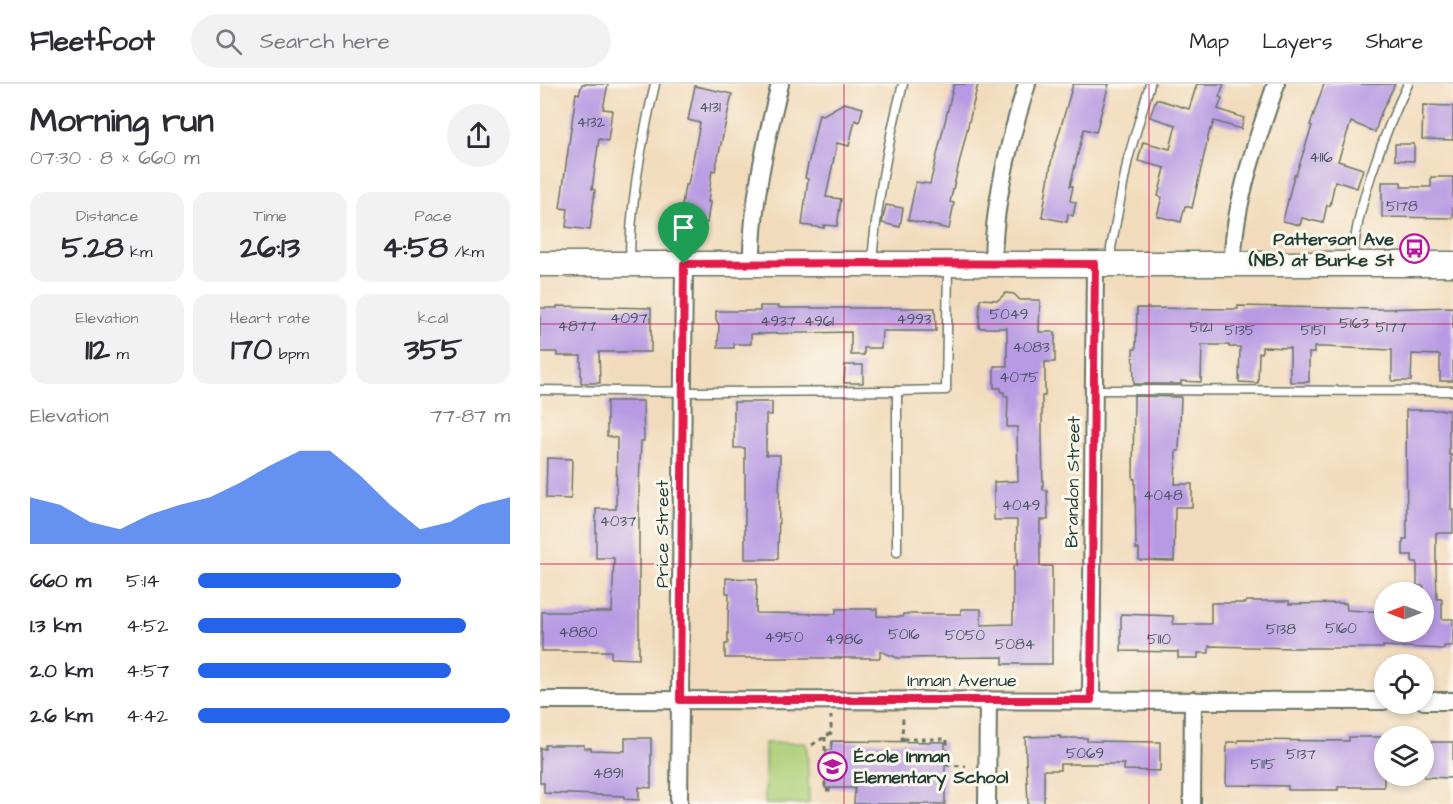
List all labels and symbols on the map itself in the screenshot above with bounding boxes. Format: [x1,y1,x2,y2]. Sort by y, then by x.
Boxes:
house number: 4131 [699,97,721,118]
house number: 4132 [577,112,606,133]
house number: 4116 [1309,147,1333,168]
house number: 5178 [1386,196,1418,217]
pin [658,202,709,264]
place label: Patterson Ave (NB) at Burke St [1248,227,1395,273]
bus stop icon: Patterson Ave (NB) at Burke St [1399,233,1431,265]
house number: 5049 [990,304,1028,325]
house number: 4097 [610,308,648,329]
house number: 4993 [897,309,932,330]
house number: 4937 [760,311,796,332]
house number: 4961 [804,311,834,332]
house number: 5163 [1339,313,1369,334]
house number: 4877 [558,316,596,337]
house number: 5121 [1189,317,1213,338]
house number: 5177 [1376,317,1407,338]
house number: 5135 [1225,320,1256,341]
house number: 5151 [1300,320,1326,341]
house number: 4083 [1012,337,1050,358]
house number: 4075 [999,367,1039,388]
street label: Brandon Street [1059,415,1087,548]
street label: Price Street [650,479,675,588]
house number: 4048 [1143,485,1183,506]
house number: 4049 [1002,495,1040,516]
house number: 4037 [600,511,636,532]
north arrow [1374,582,1434,642]
house number: 5160 [1325,618,1357,639]
house number: 5138 [1266,619,1296,640]
house number: 4880 [558,622,598,643]
house number: 5016 [888,624,920,645]
house number: 5050 [945,625,986,646]
house number: 4950 [765,627,804,648]
house number: 4986 [825,629,864,650]
house number: 5110 [1147,629,1171,650]
house number: 5084 [995,634,1035,655]
street label: Inman Avenue [907,668,1017,693]
house number: 5069 [1066,743,1104,764]
place label: École Inman Elementary School [854,744,1009,791]
house number: 5137 [1286,744,1316,765]
school or university icon: École Inman Elementary School [817,750,849,782]
house number: 5115 [1250,754,1276,775]
house number: 4891 [593,763,623,784]

